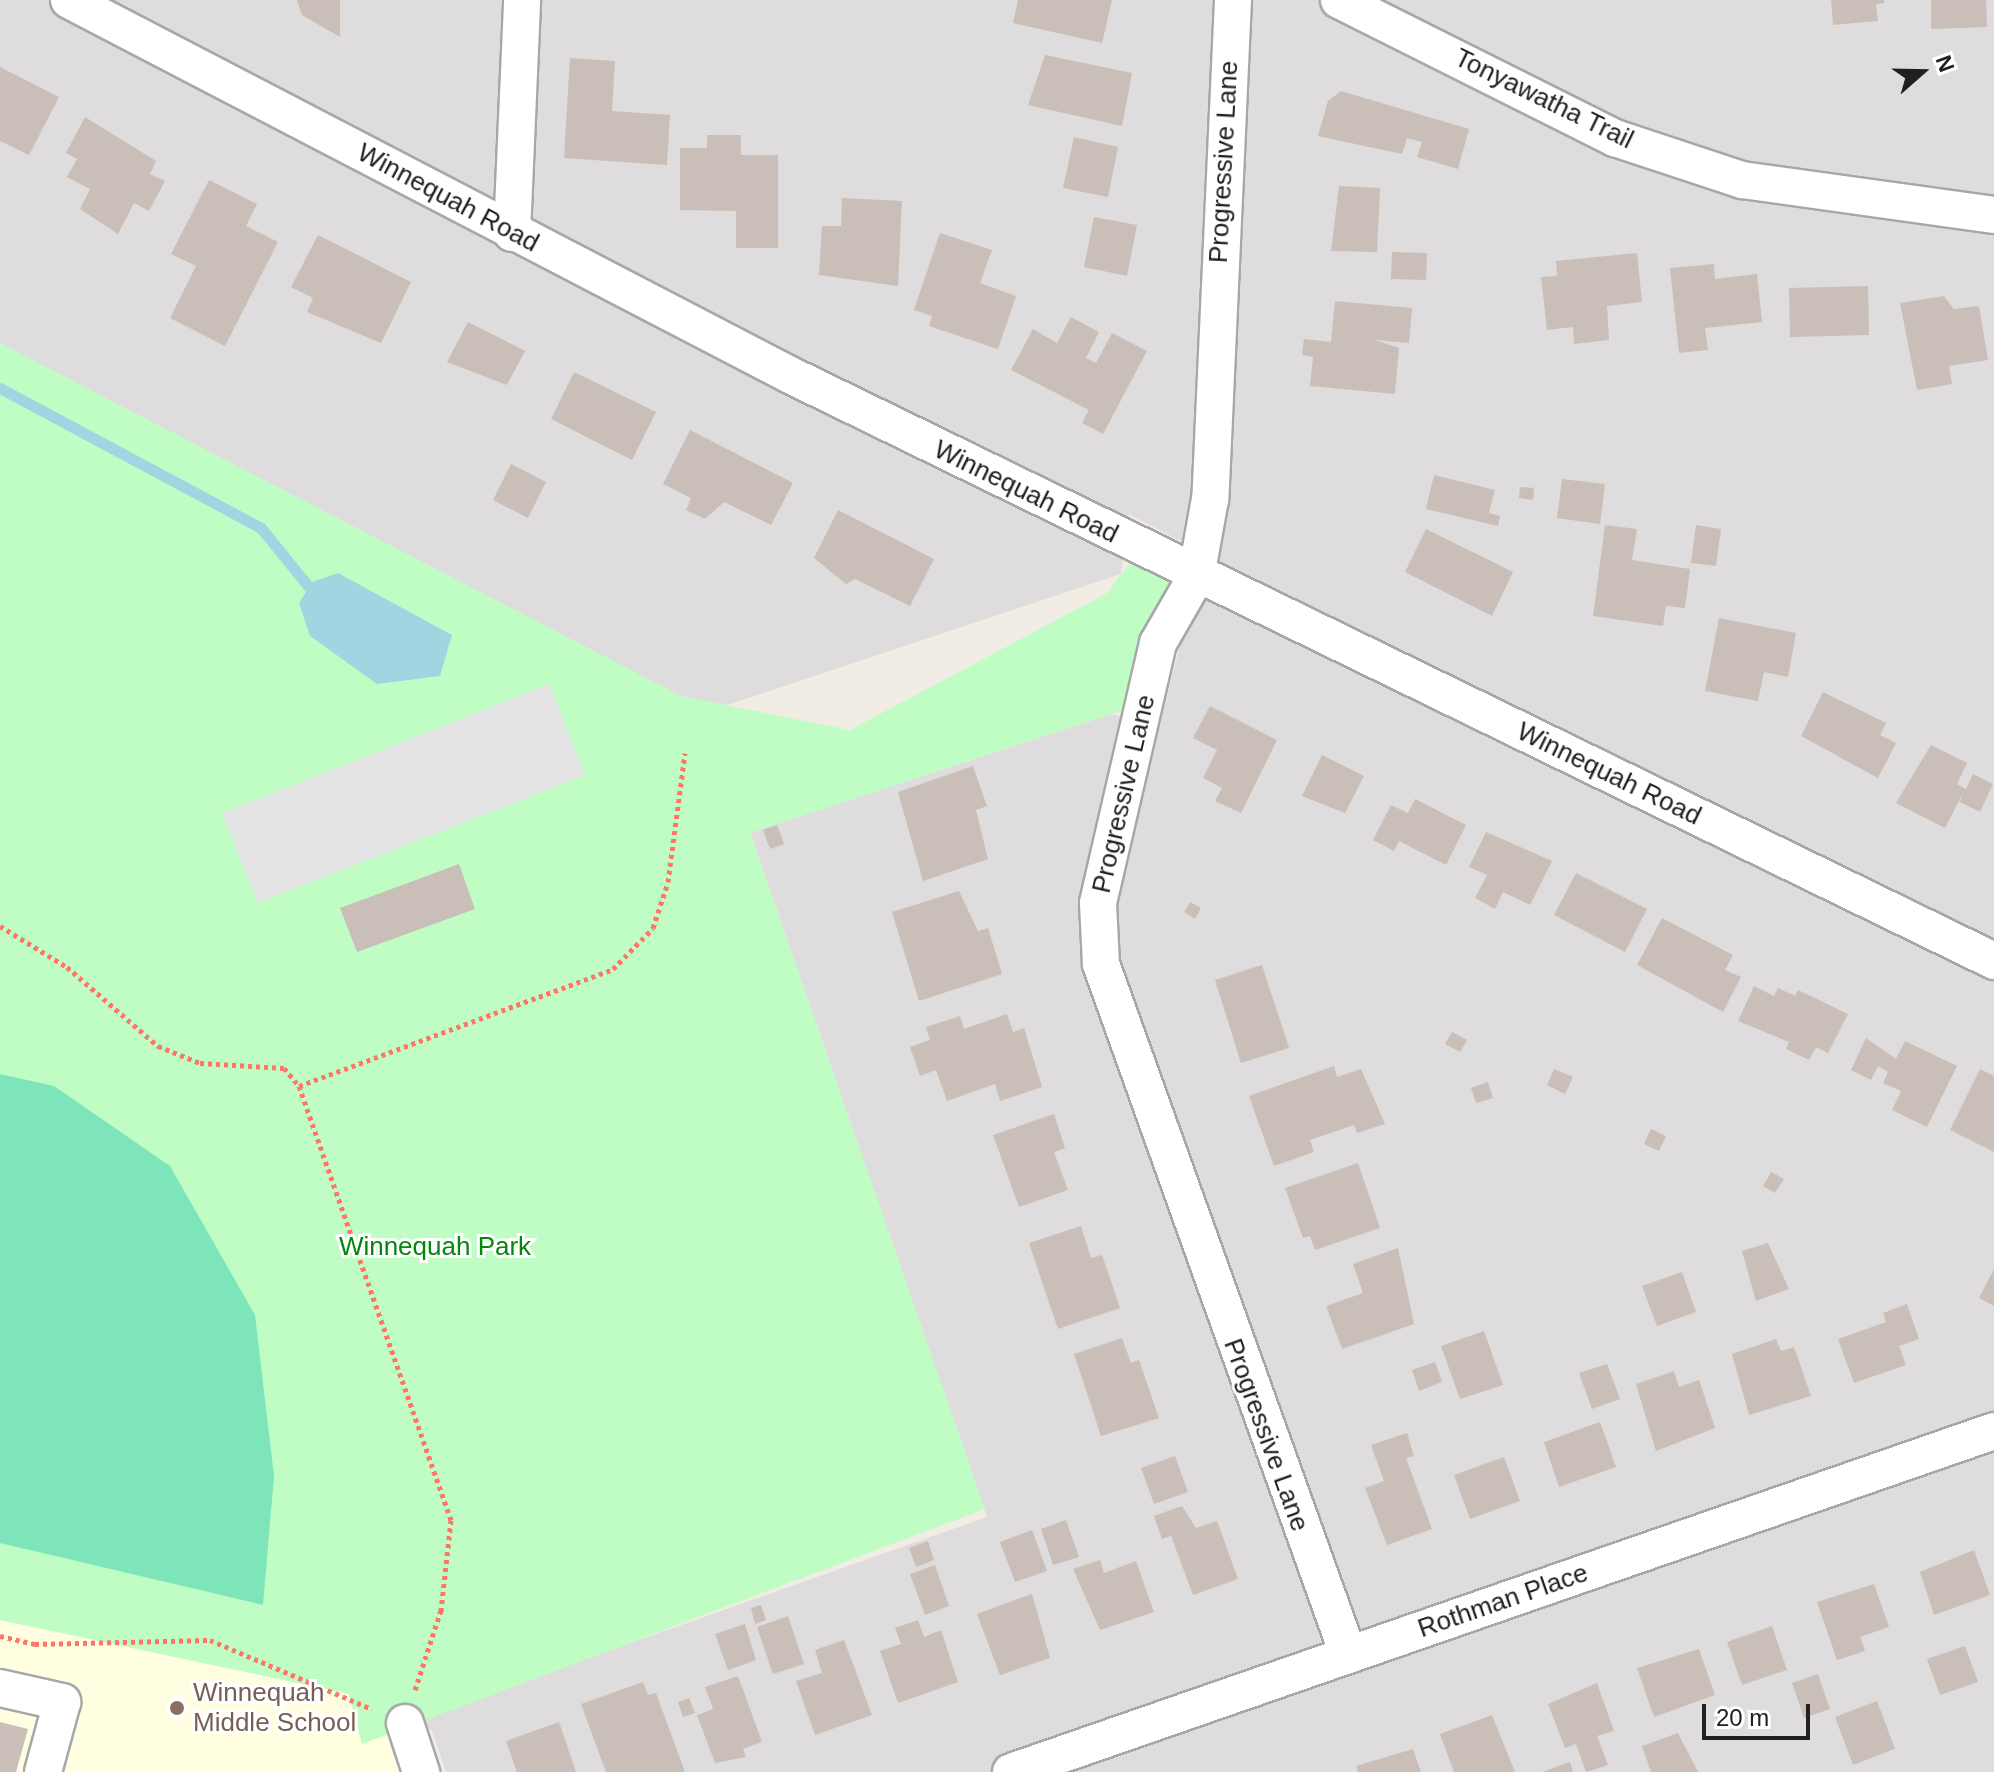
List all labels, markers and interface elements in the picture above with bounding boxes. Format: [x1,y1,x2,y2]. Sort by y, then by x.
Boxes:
north arrow [1882,32,1962,112]
street label: Tonyawatha Trail [1449,42,1639,156]
text: N [1931,52,1959,75]
street label: Progressive Lane [1203,60,1245,264]
street label: Winnequah Road [352,137,544,259]
street label: Winnequah Road [929,434,1123,550]
street label: Progressive Lane [1086,692,1162,896]
street label: Winnequah Road [1512,716,1706,832]
park label: Winnequah Park [339,1231,531,1263]
street label: Progressive Lane [1217,1335,1315,1535]
street label: Rothman Place [1414,1557,1592,1645]
place label: Winnequah Middle School [193,1677,356,1738]
scale bar [1706,1688,1814,1738]
marker: Winnequah Middle School [168,1699,186,1717]
text: 20 m [1716,1704,1769,1731]

